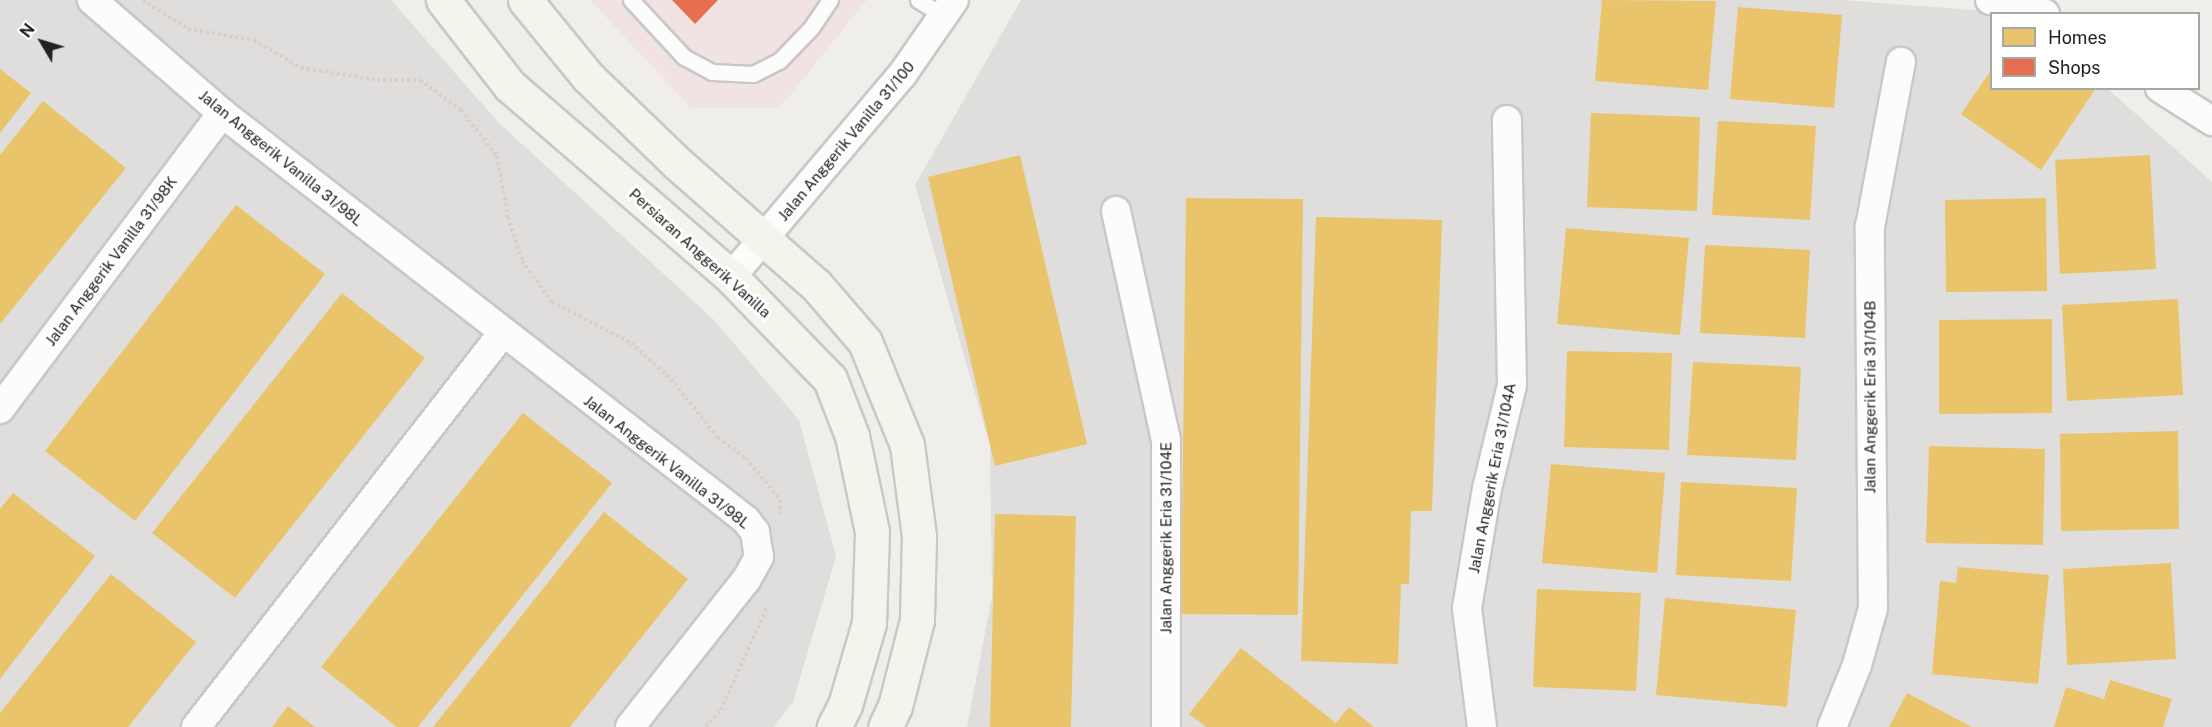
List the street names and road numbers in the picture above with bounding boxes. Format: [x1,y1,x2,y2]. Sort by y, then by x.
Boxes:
street label: Jalan Anggerik Vanilla 31/100 [774,57,918,225]
street label: Jalan Anggerik Vanilla 31/98L [195,86,367,230]
street label: Jalan Anggerik Vanilla 31/98K [41,173,181,349]
street label: Persiaran Anggerik Vanilla [625,185,775,321]
street label: Jalan Anggerik Eria 31/104B [1861,300,1879,494]
street label: Jalan Anggerik Eria 31/104A [1465,381,1519,575]
street label: Jalan Anggerik Vanilla 31/98L [580,391,754,533]
street label: Jalan Anggerik Eria 31/104E [1157,442,1175,634]

